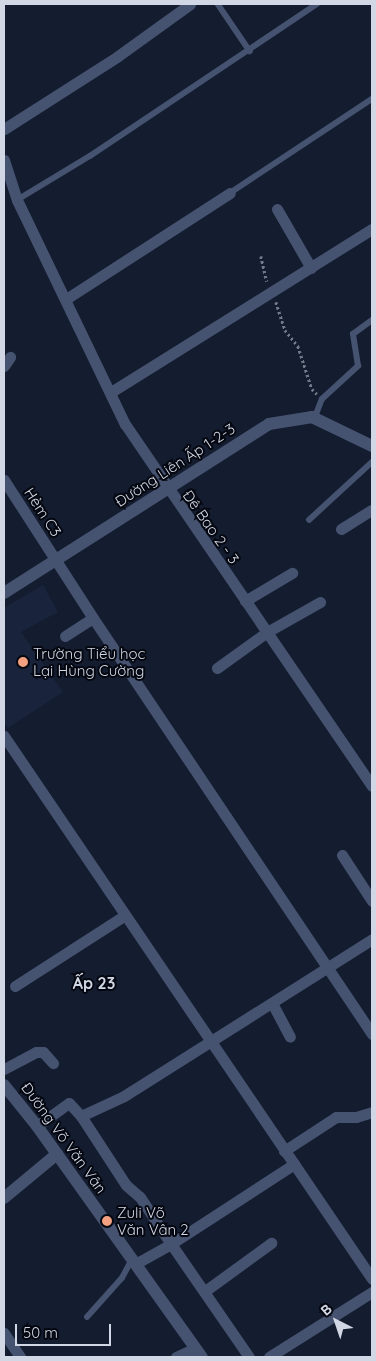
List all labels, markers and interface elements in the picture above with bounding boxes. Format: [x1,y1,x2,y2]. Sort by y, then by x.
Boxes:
street label: Đường Liên Ấp 1-2-3 [112,420,238,510]
street label: Hẻm C3 [21,484,65,540]
street label: Đê Bao 2 - 3 [179,487,243,567]
place label: Trường Tiểu học Lại Hùng Cường [33,644,145,679]
marker: Trường Tiểu học Lại Hùng Cường [17,656,29,668]
district label: Ấp 23 [73,973,115,993]
street label: Đường Võ Văn Vân [18,1079,110,1197]
place label: Zuli Võ Văn Vân 2 [117,1203,189,1238]
marker: Zuli Võ Văn Vân 2 [101,1215,113,1227]
north arrow [311,1296,361,1346]
text: B [317,1300,336,1319]
scale bar [18,1314,114,1346]
text: 50 m [23,1323,58,1342]

